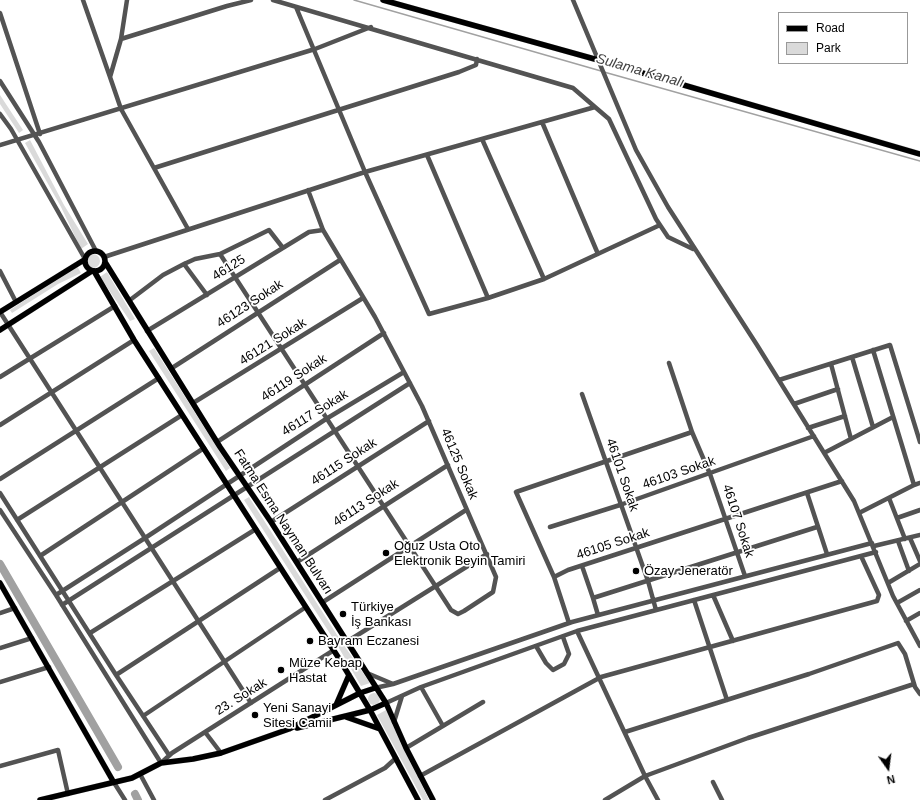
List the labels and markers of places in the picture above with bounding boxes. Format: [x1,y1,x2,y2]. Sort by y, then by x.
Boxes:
place label: Oğuz Usta Oto Elektronik Beyin Tamiri [394,538,525,569]
marker: Oğuz Usta Oto Elektronik Beyin Tamiri [381,548,391,558]
place label: Özay Jeneratör [644,563,733,579]
marker: Özay Jeneratör [631,566,641,576]
place label: Türkiye İş Bankası [351,599,412,630]
marker: Türkiye İş Bankası [338,609,348,619]
place label: Bayram Eczanesi [318,633,419,649]
marker: Bayram Eczanesi [305,636,315,646]
place label: Müze Kebap Hastat [289,655,362,686]
marker: Müze Kebap Hastat [276,665,286,675]
place label: Yeni Sanayi Sitesi Camii [263,700,332,731]
marker: Yeni Sanayi Sitesi Camii [250,710,260,720]

